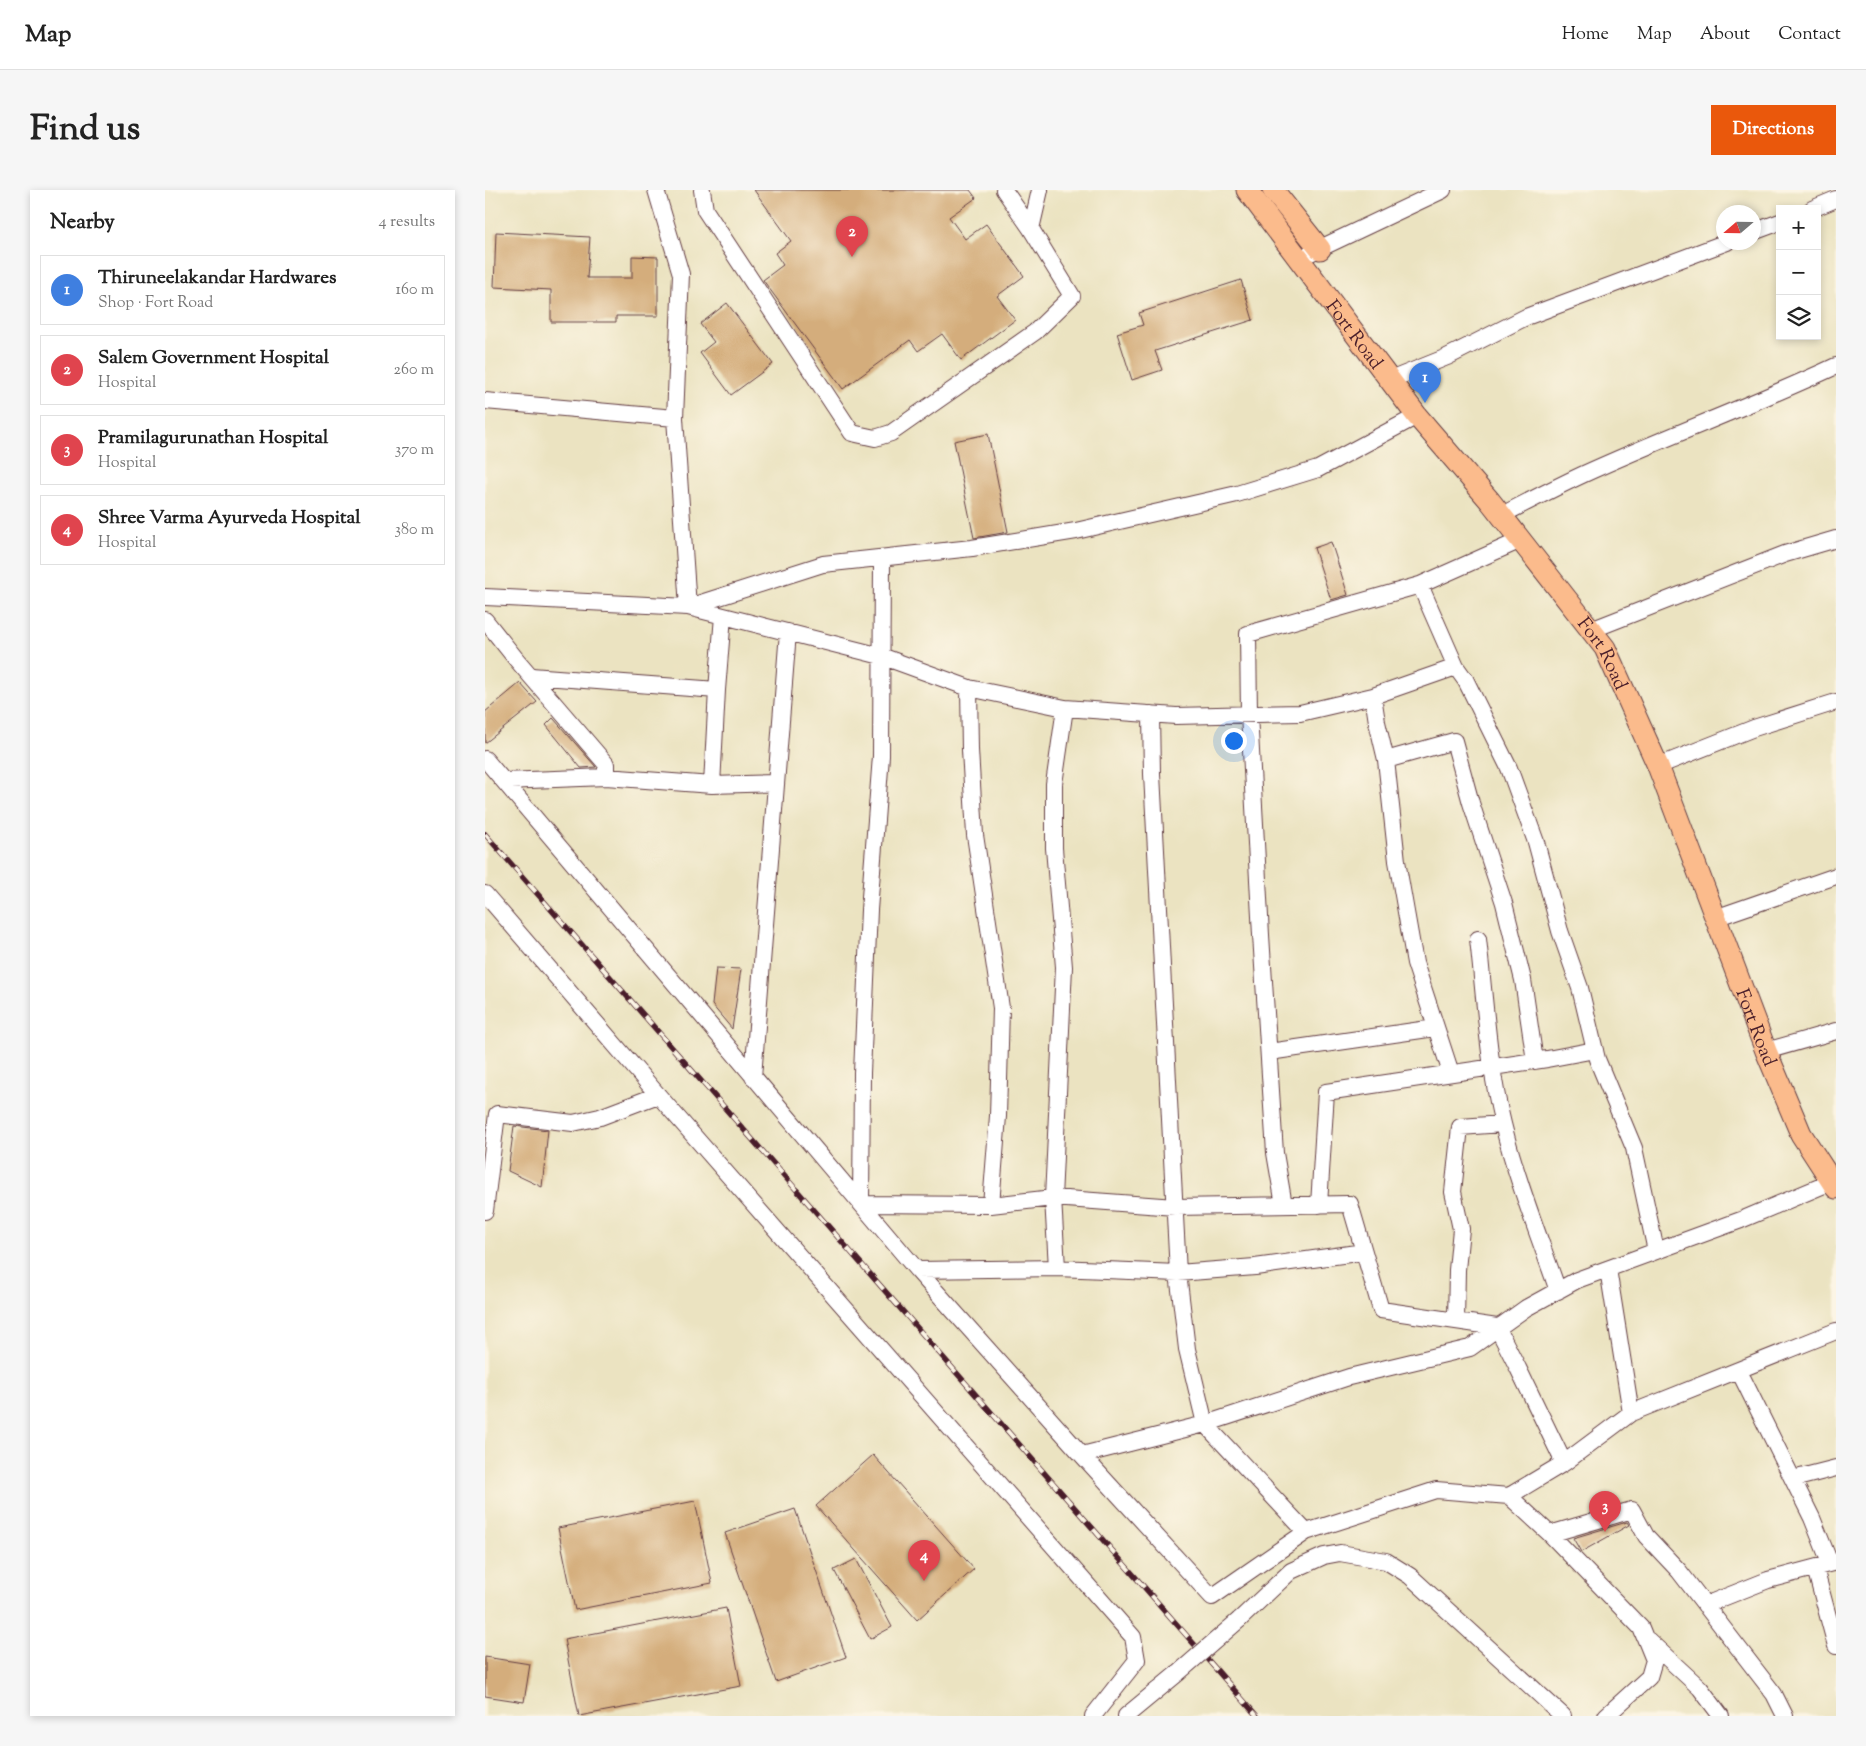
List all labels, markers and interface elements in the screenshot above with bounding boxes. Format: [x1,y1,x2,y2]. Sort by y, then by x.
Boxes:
text: Map [25,18,71,52]
text: Home [1562,22,1609,48]
text: Map [1637,22,1672,48]
text: About [1700,22,1750,48]
text: Contact [1778,22,1841,48]
text: Find us [30,105,140,156]
button: Directions [1711,105,1836,155]
north arrow [1716,205,1761,250]
map controls [1776,205,1821,340]
button: + [1776,205,1821,250]
text: Nearby [50,208,115,238]
text: 4 results [379,211,435,234]
pin: 2 [836,216,868,257]
button: − [1776,250,1821,295]
text: Thiruneelakandar Hardwares [98,265,337,292]
text: 1 [64,279,70,302]
text: 160 m [396,279,434,302]
text: Shop · Fort Road [98,292,213,315]
street label: Fort Road [1318,295,1389,376]
button: layers [1776,295,1821,340]
text: Salem Government Hospital [98,345,329,372]
text: 2 [63,359,71,382]
text: 260 m [393,359,434,382]
pin: 1 [1409,362,1441,403]
text: Hospital [98,372,156,395]
text: Pramilagurunathan Hospital [98,425,328,452]
text: 3 [64,439,70,462]
text: 370 m [395,439,434,462]
text: Hospital [98,452,156,475]
text: Shree Varma Ayurveda Hospital [98,505,361,532]
text: 4 [63,519,71,542]
text: 380 m [394,519,434,542]
text: Hospital [98,532,156,555]
street label: Fort Road [1570,612,1633,695]
your location [1221,728,1247,754]
street label: Fort Road [1728,985,1782,1071]
pin: 3 [1589,1491,1621,1532]
pin: 4 [908,1540,940,1581]

